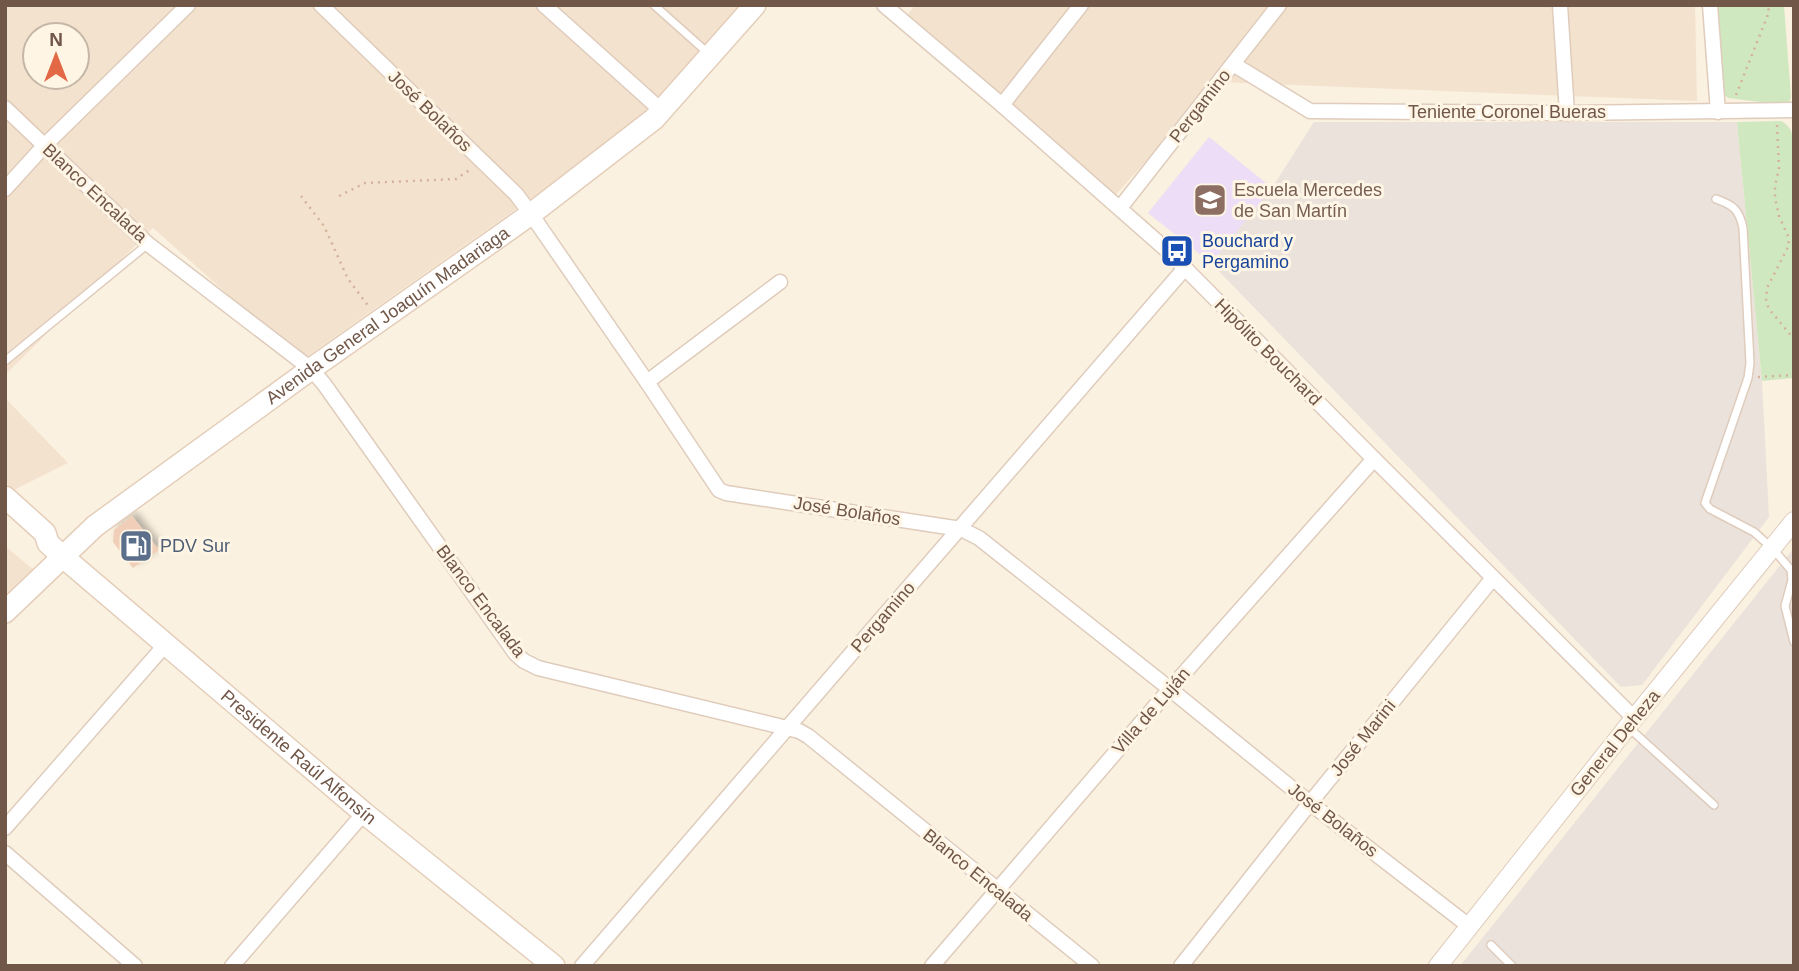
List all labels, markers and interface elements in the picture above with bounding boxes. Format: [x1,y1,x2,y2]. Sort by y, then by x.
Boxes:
north arrow [21,21,91,91]
text: N [49,29,63,50]
street label: José Bolaños [384,66,476,156]
street label: Pergamino [1165,66,1235,146]
street label: Teniente Coronel Bueras [1408,102,1606,122]
street label: Blanco Encalada [39,140,152,247]
place label: Escuela Mercedes de San Martín [1234,180,1382,221]
school or university icon: Escuela Mercedes de San Martín [1191,181,1229,219]
street label: Avenida General Joaquín Madariaga [262,222,514,408]
place label: Bouchard y Pergamino [1202,231,1293,272]
bus stop icon: Bouchard y Pergamino [1158,232,1196,270]
street label: Hipólito Bouchard [1211,295,1325,409]
street label: José Bolaños [792,493,902,529]
fuel station icon: PDV Sur [117,527,155,565]
place label: PDV Sur [160,536,230,556]
street label: Blanco Encalada [432,541,530,662]
street label: Pergamino [847,578,919,656]
street label: Villa de Luján [1108,664,1194,758]
street label: General Deheza [1566,685,1665,800]
street label: Presidente Raúl Alfonsín [217,686,380,829]
street label: José Marini [1326,696,1400,780]
street label: José Bolaños [1284,779,1382,861]
street label: Blanco Encalada [919,825,1038,926]

